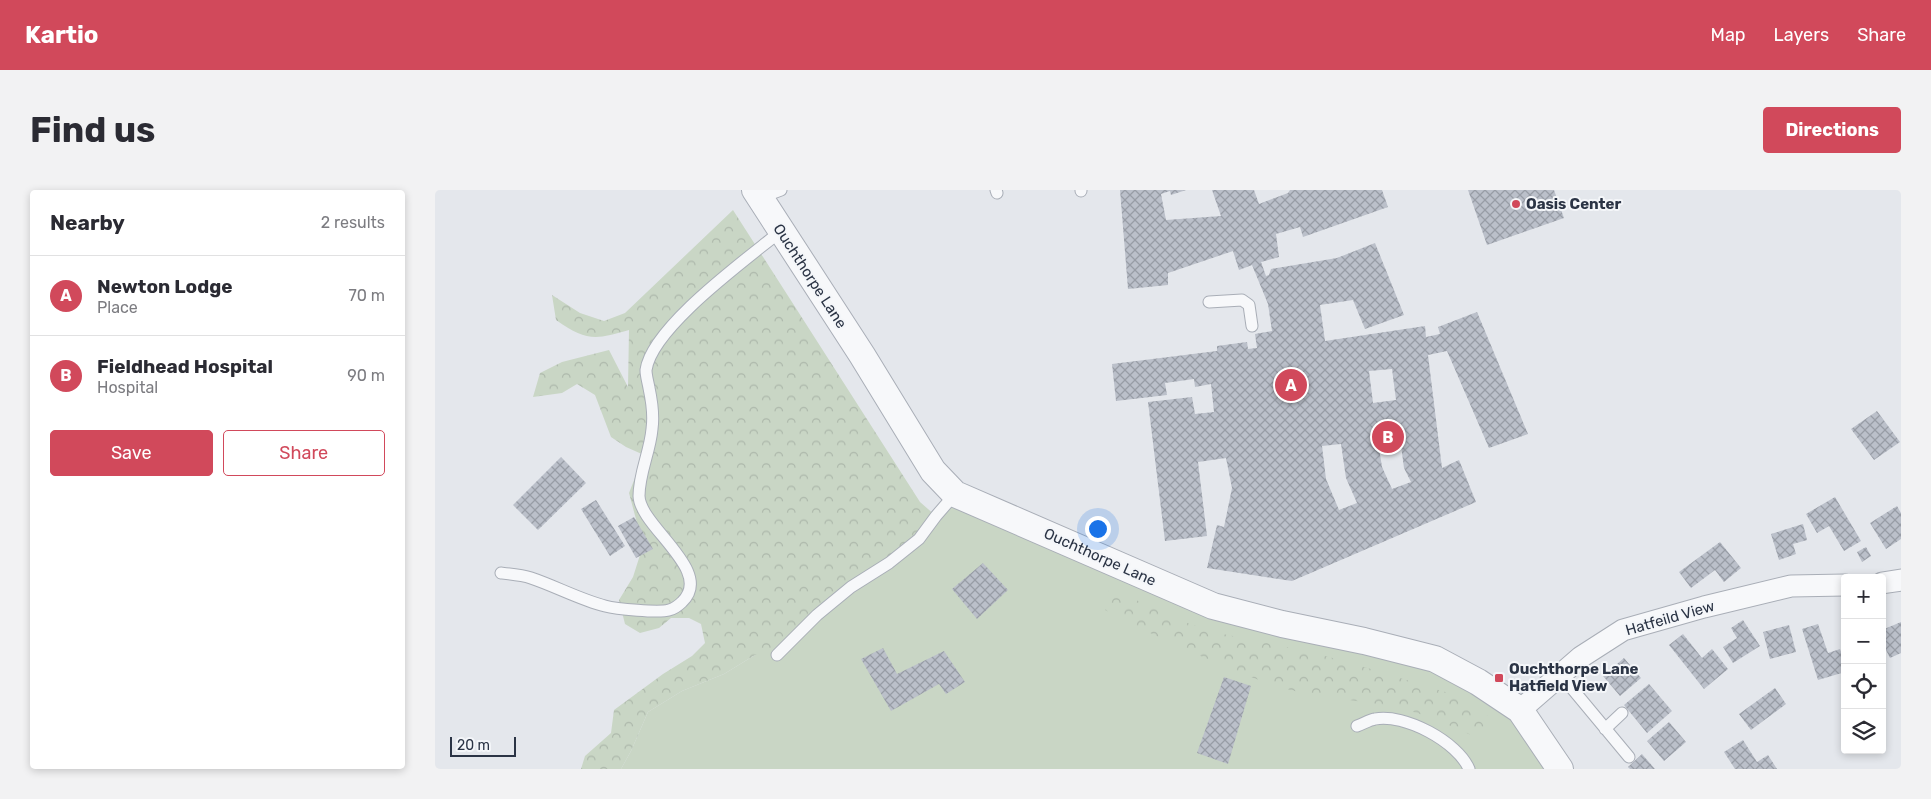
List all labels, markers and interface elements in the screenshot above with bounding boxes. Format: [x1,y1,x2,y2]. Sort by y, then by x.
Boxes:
text: Kartio [25,21,99,49]
text: Map [1711,24,1746,46]
text: Layers [1774,24,1829,46]
text: Share [1857,24,1906,46]
button: Directions [1763,107,1901,153]
text: Find us [30,109,155,151]
place label: Oasis Center [1526,195,1622,213]
marker: Oasis Center [1510,198,1522,210]
text: Nearby [50,210,125,235]
text: 2 results [321,213,385,232]
street label: Ouchthorpe Lane [769,220,851,332]
text: Newton Lodge [97,275,233,298]
text: A [60,286,72,305]
text: 70 m [348,286,385,305]
text: Place [97,298,138,317]
text: Fieldhead Hospital [97,355,273,378]
text: B [60,366,72,385]
text: 90 m [347,366,385,385]
pin: A [1275,366,1307,404]
text: Hospital [97,378,158,397]
pin: B [1372,418,1404,456]
button: Save [50,430,213,476]
button: Share [223,430,385,476]
your location [1085,516,1111,542]
street label: Ouchthorpe Lane [1041,524,1159,590]
map controls [1841,574,1886,754]
button: + [1841,574,1886,619]
street label: Hatfeild View [1623,597,1717,639]
button: − [1841,619,1886,664]
place label: Ouchthorpe Lane Hatfield View [1509,660,1639,695]
button: locate [1841,664,1886,709]
marker: Ouchthorpe Lane Hatfield View [1493,672,1505,684]
button: layers [1841,709,1886,754]
scale bar [450,734,516,757]
text: 20 m [457,737,490,754]

